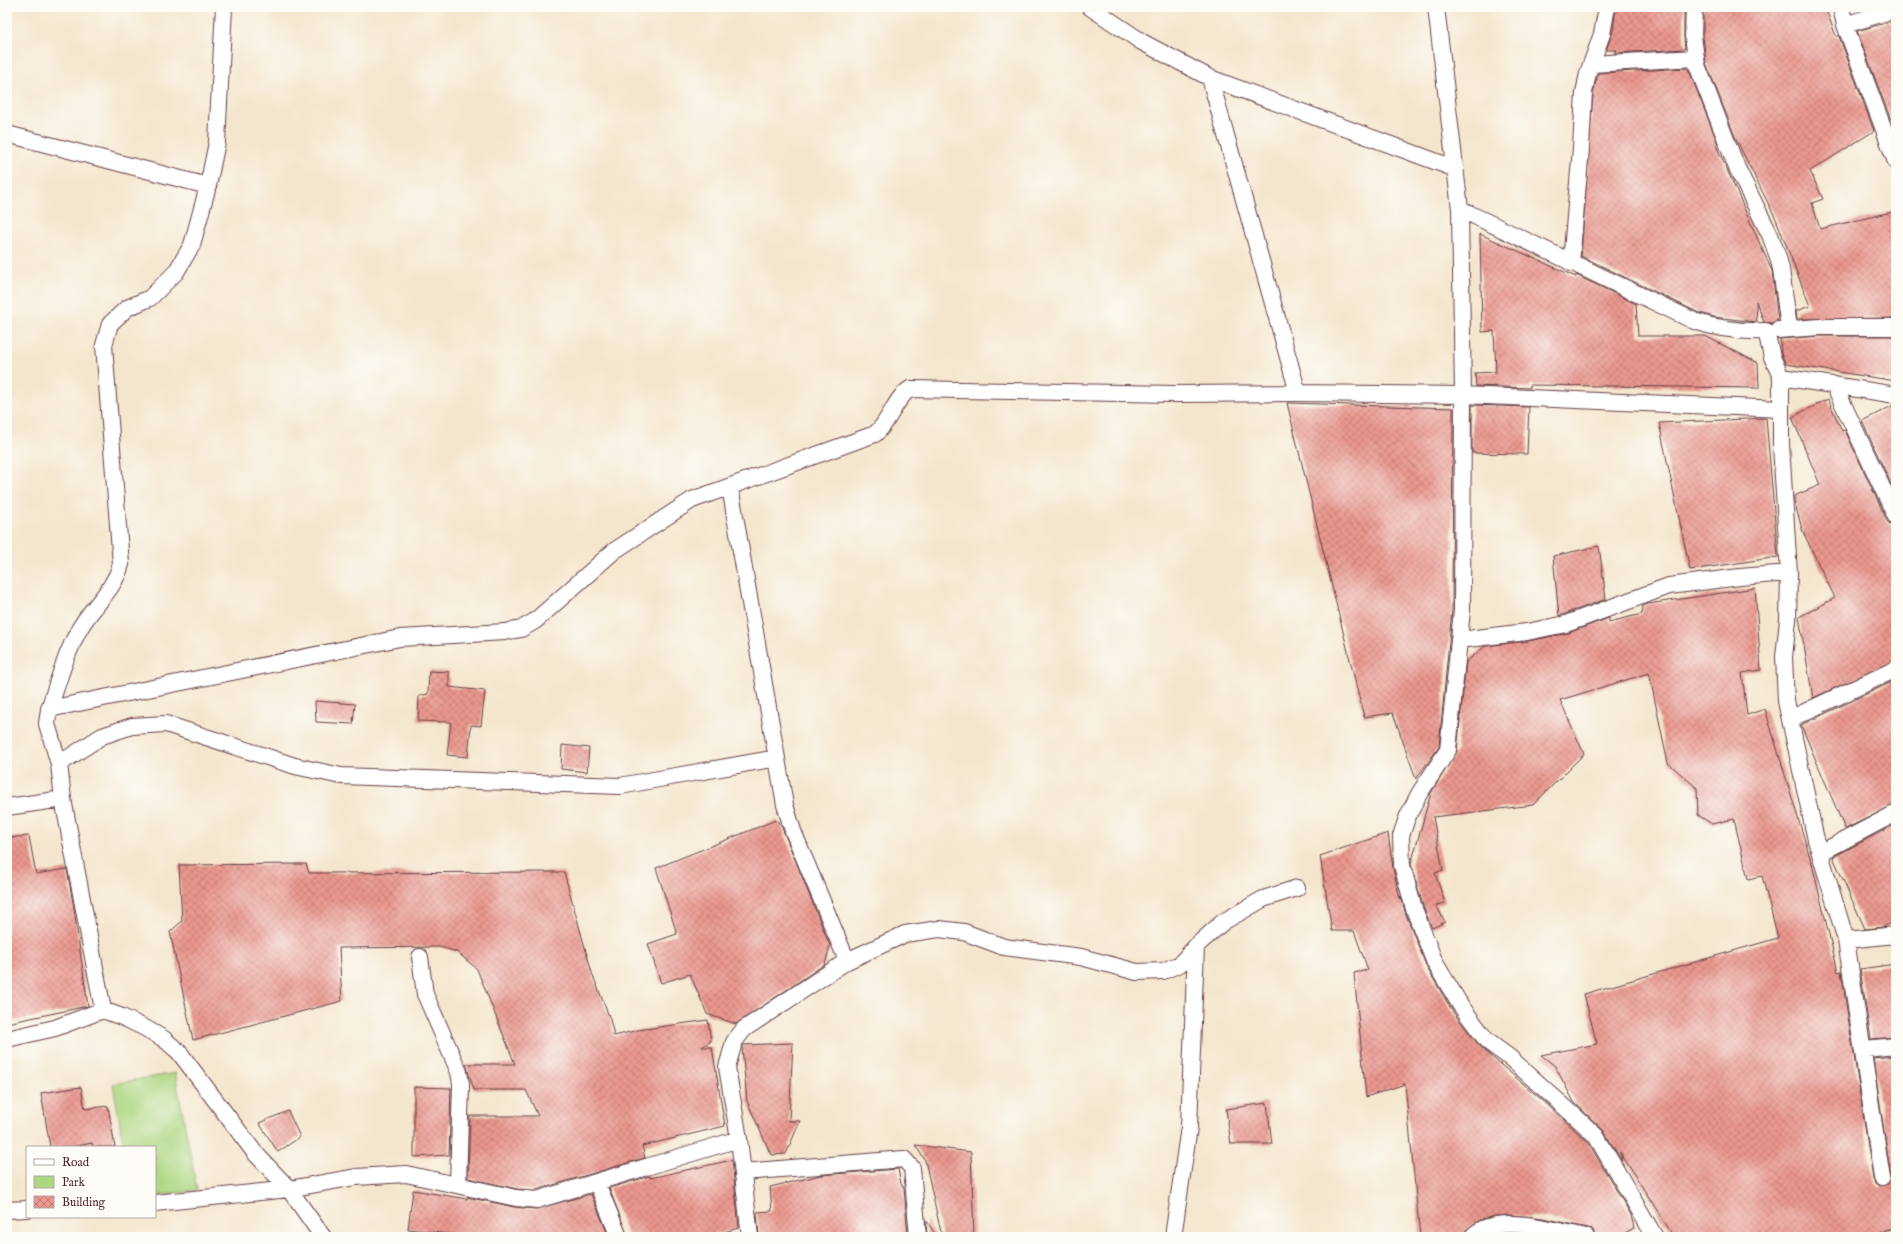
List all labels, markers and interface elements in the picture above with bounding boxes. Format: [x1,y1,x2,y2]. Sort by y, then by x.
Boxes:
legend [26,1146,156,1218]
text: Road [62,1155,90,1170]
text: Park [62,1175,85,1190]
text: Building [62,1195,106,1210]

